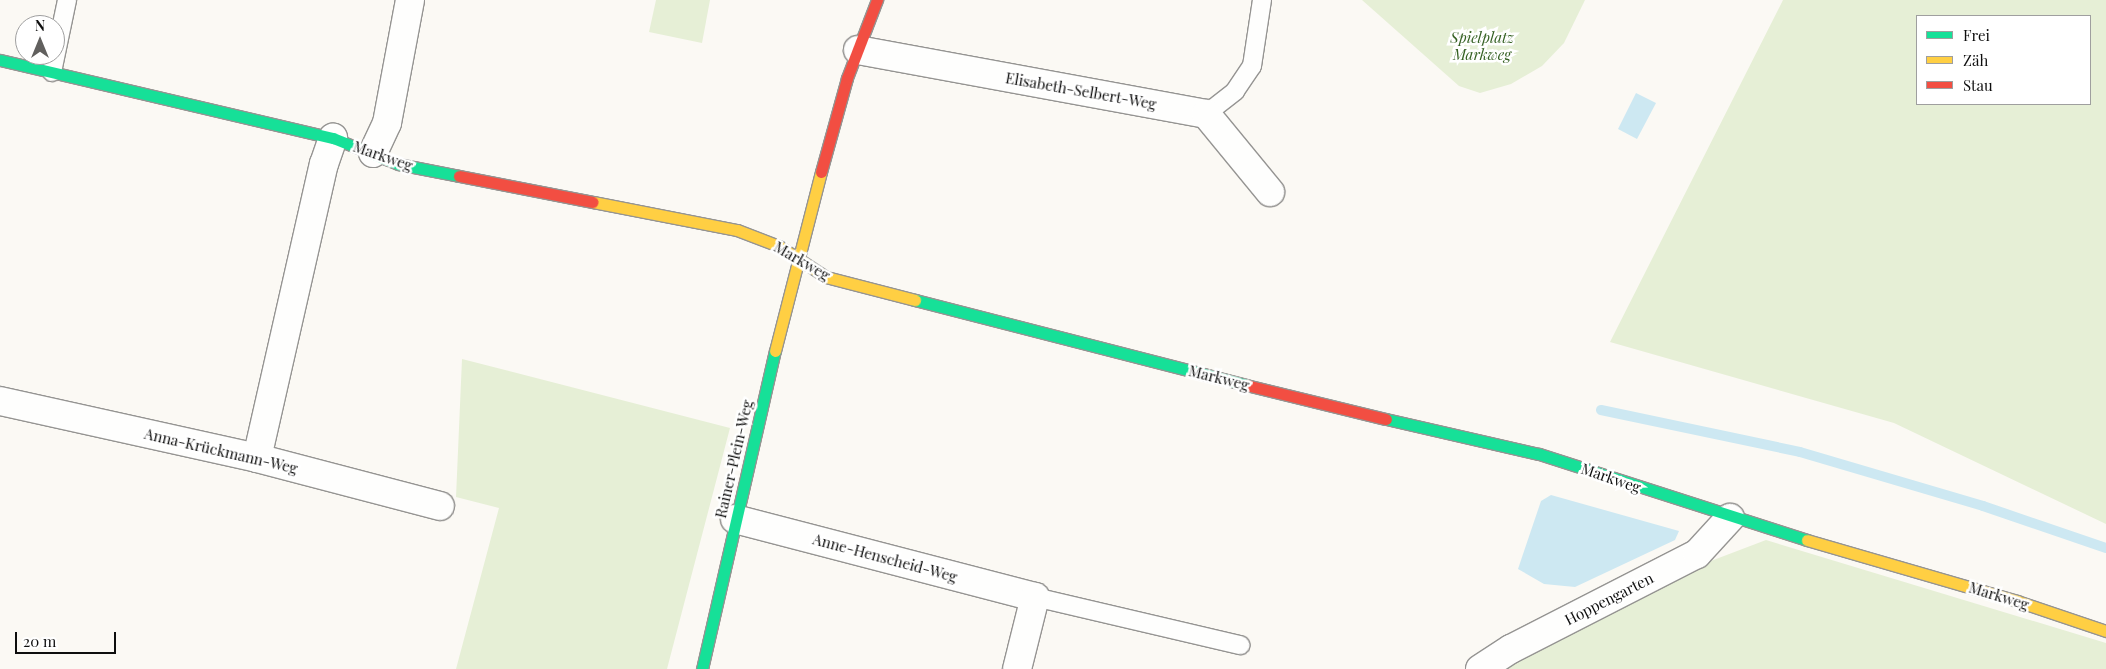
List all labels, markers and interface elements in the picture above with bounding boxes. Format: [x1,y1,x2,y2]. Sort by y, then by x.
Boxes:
north arrow [15,15,65,65]
legend [1916,15,2091,105]
text: N [35,16,45,35]
text: Frei [1963,25,1990,45]
park label: Spielplatz Markweg [1450,28,1514,63]
text: Zäh [1963,50,1988,70]
street label: Elisabeth-Selbert-Weg [1004,69,1158,113]
text: Stau [1963,75,1993,95]
street label: Markweg [351,137,415,175]
street label: Markweg [771,238,833,284]
street label: Markweg [1187,362,1251,394]
street label: Rainer-Plein-Weg [712,398,756,520]
street label: Anna-Krückmann-Weg [143,425,299,477]
street label: Markweg [1579,459,1643,497]
street label: Anne-Henscheid-Weg [811,530,959,586]
street label: Hoppengarten [1562,569,1656,629]
street label: Markweg [1967,578,2031,614]
scale bar [18,622,119,654]
text: 20 m [23,631,56,651]

